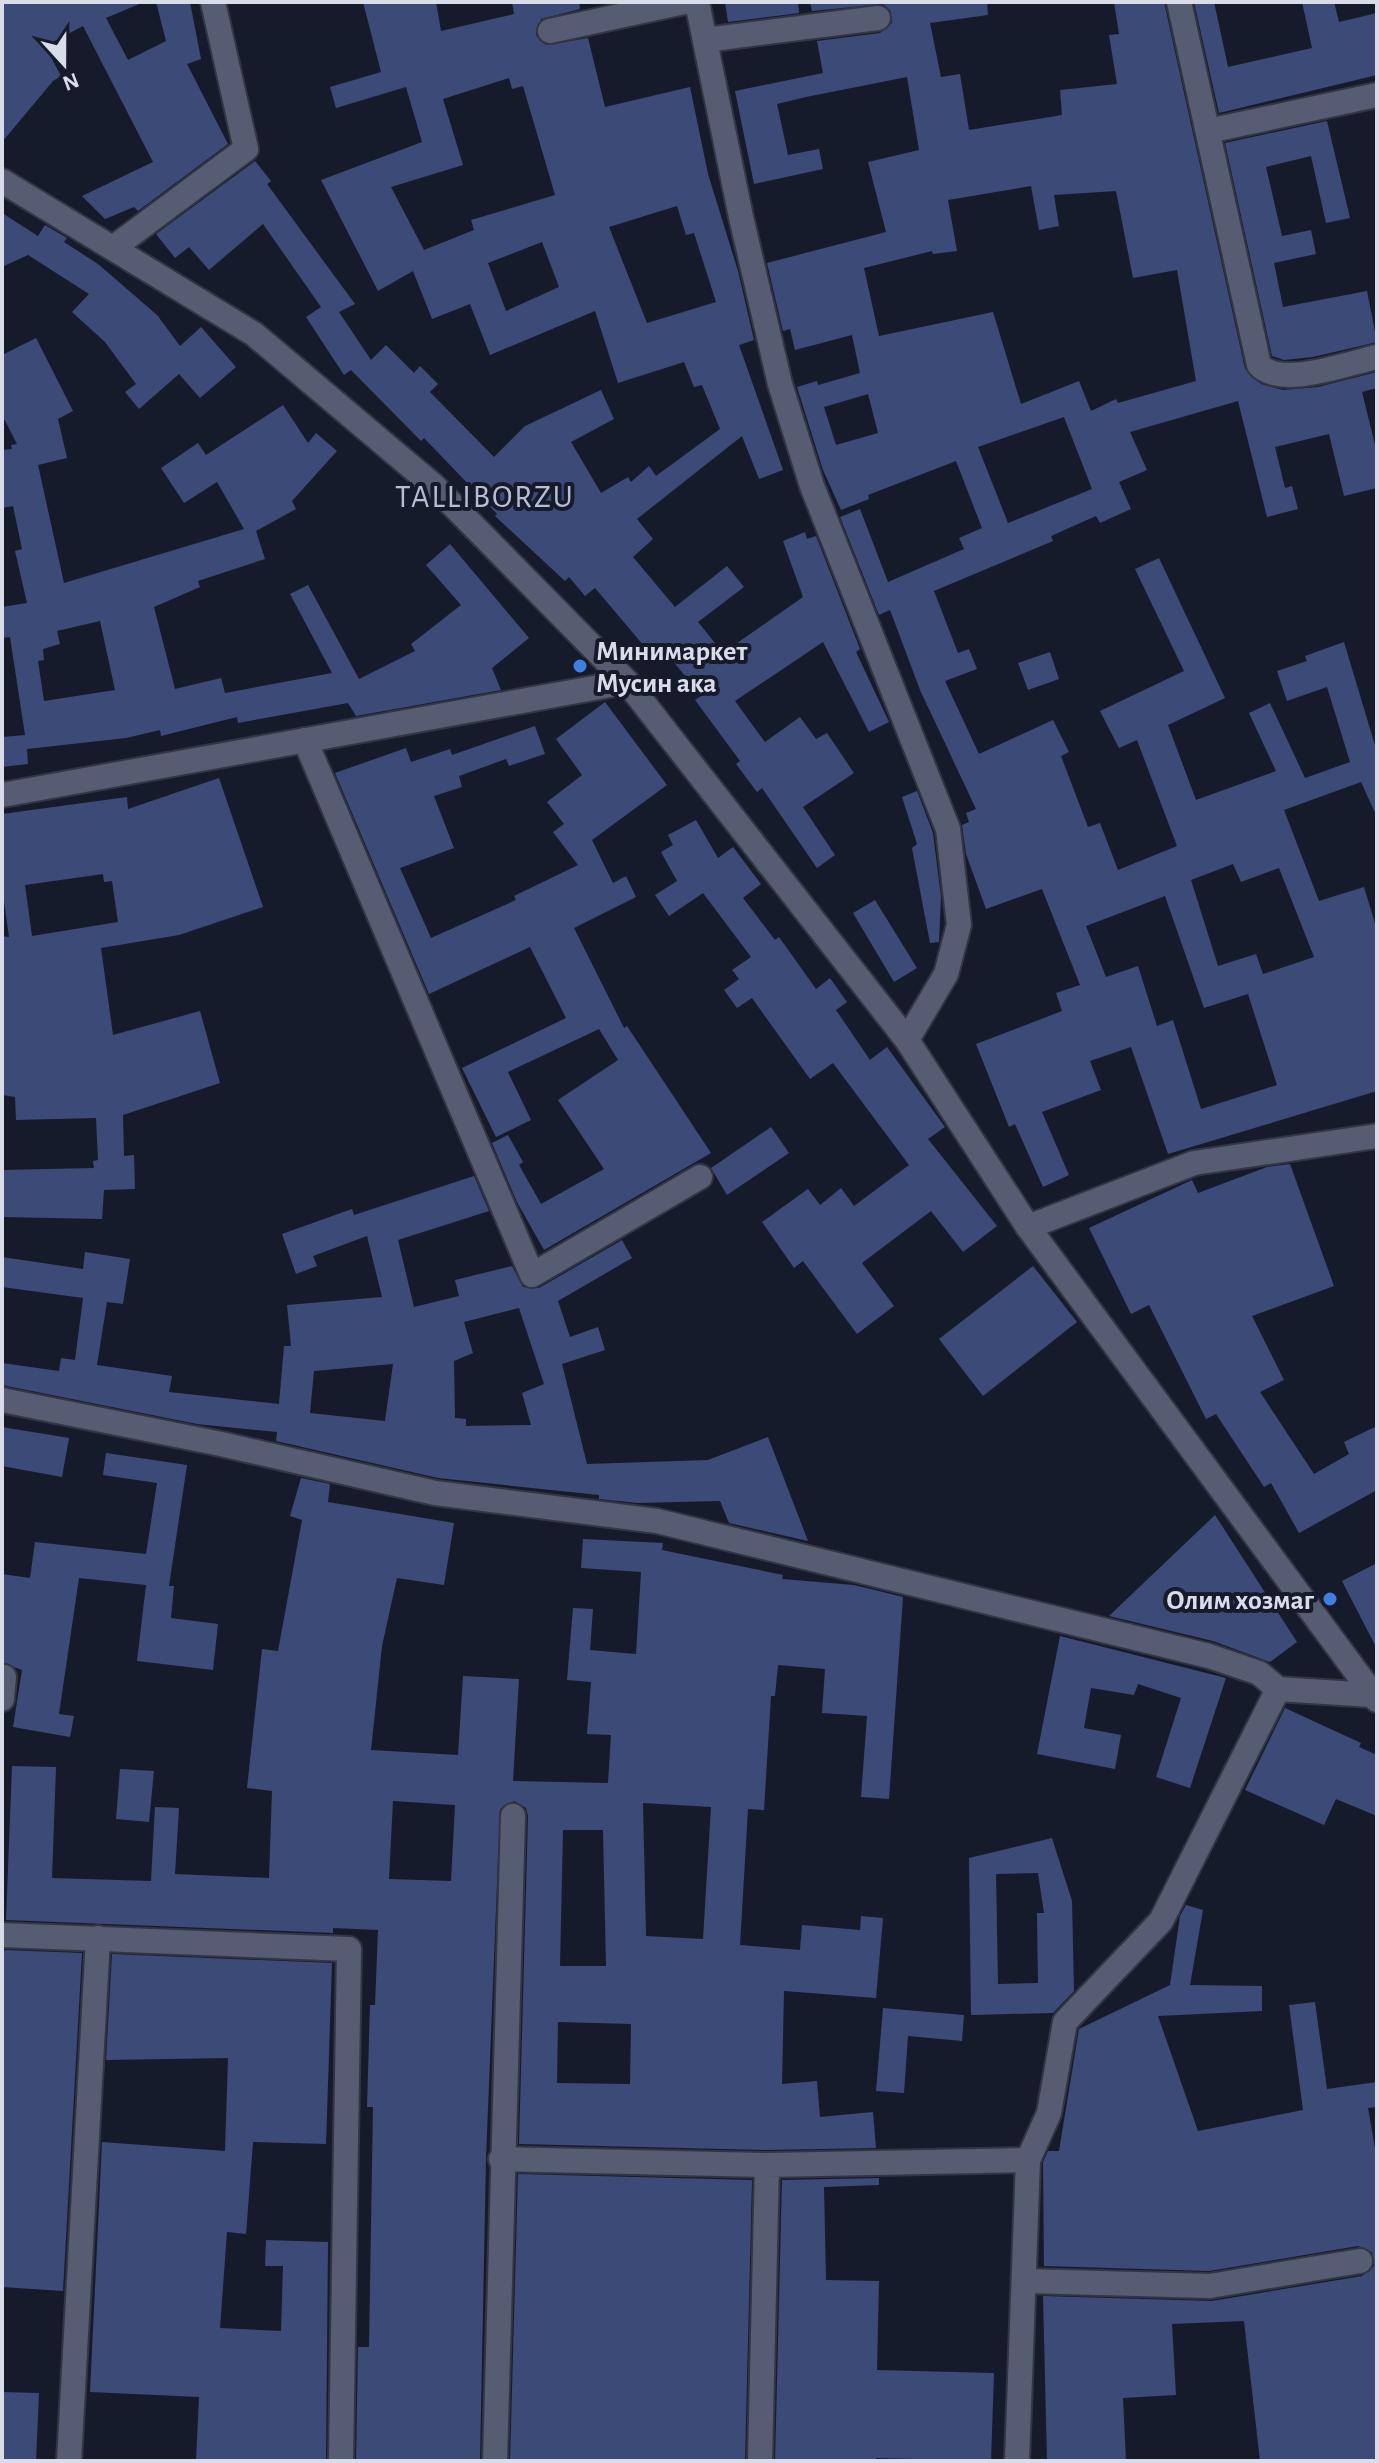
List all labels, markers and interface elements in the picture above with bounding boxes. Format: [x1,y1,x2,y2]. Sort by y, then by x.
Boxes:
north arrow [24,24,104,104]
text: N [60,69,82,95]
district label: TALLIBORZU [395,481,575,513]
place label: Минимаркет Мусин ака [596,638,748,698]
marker: Минимаркет Мусин ака [571,657,589,675]
place label: Олим хозмаг [1166,1587,1315,1615]
marker: Олим хозмаг [1321,1590,1339,1608]

